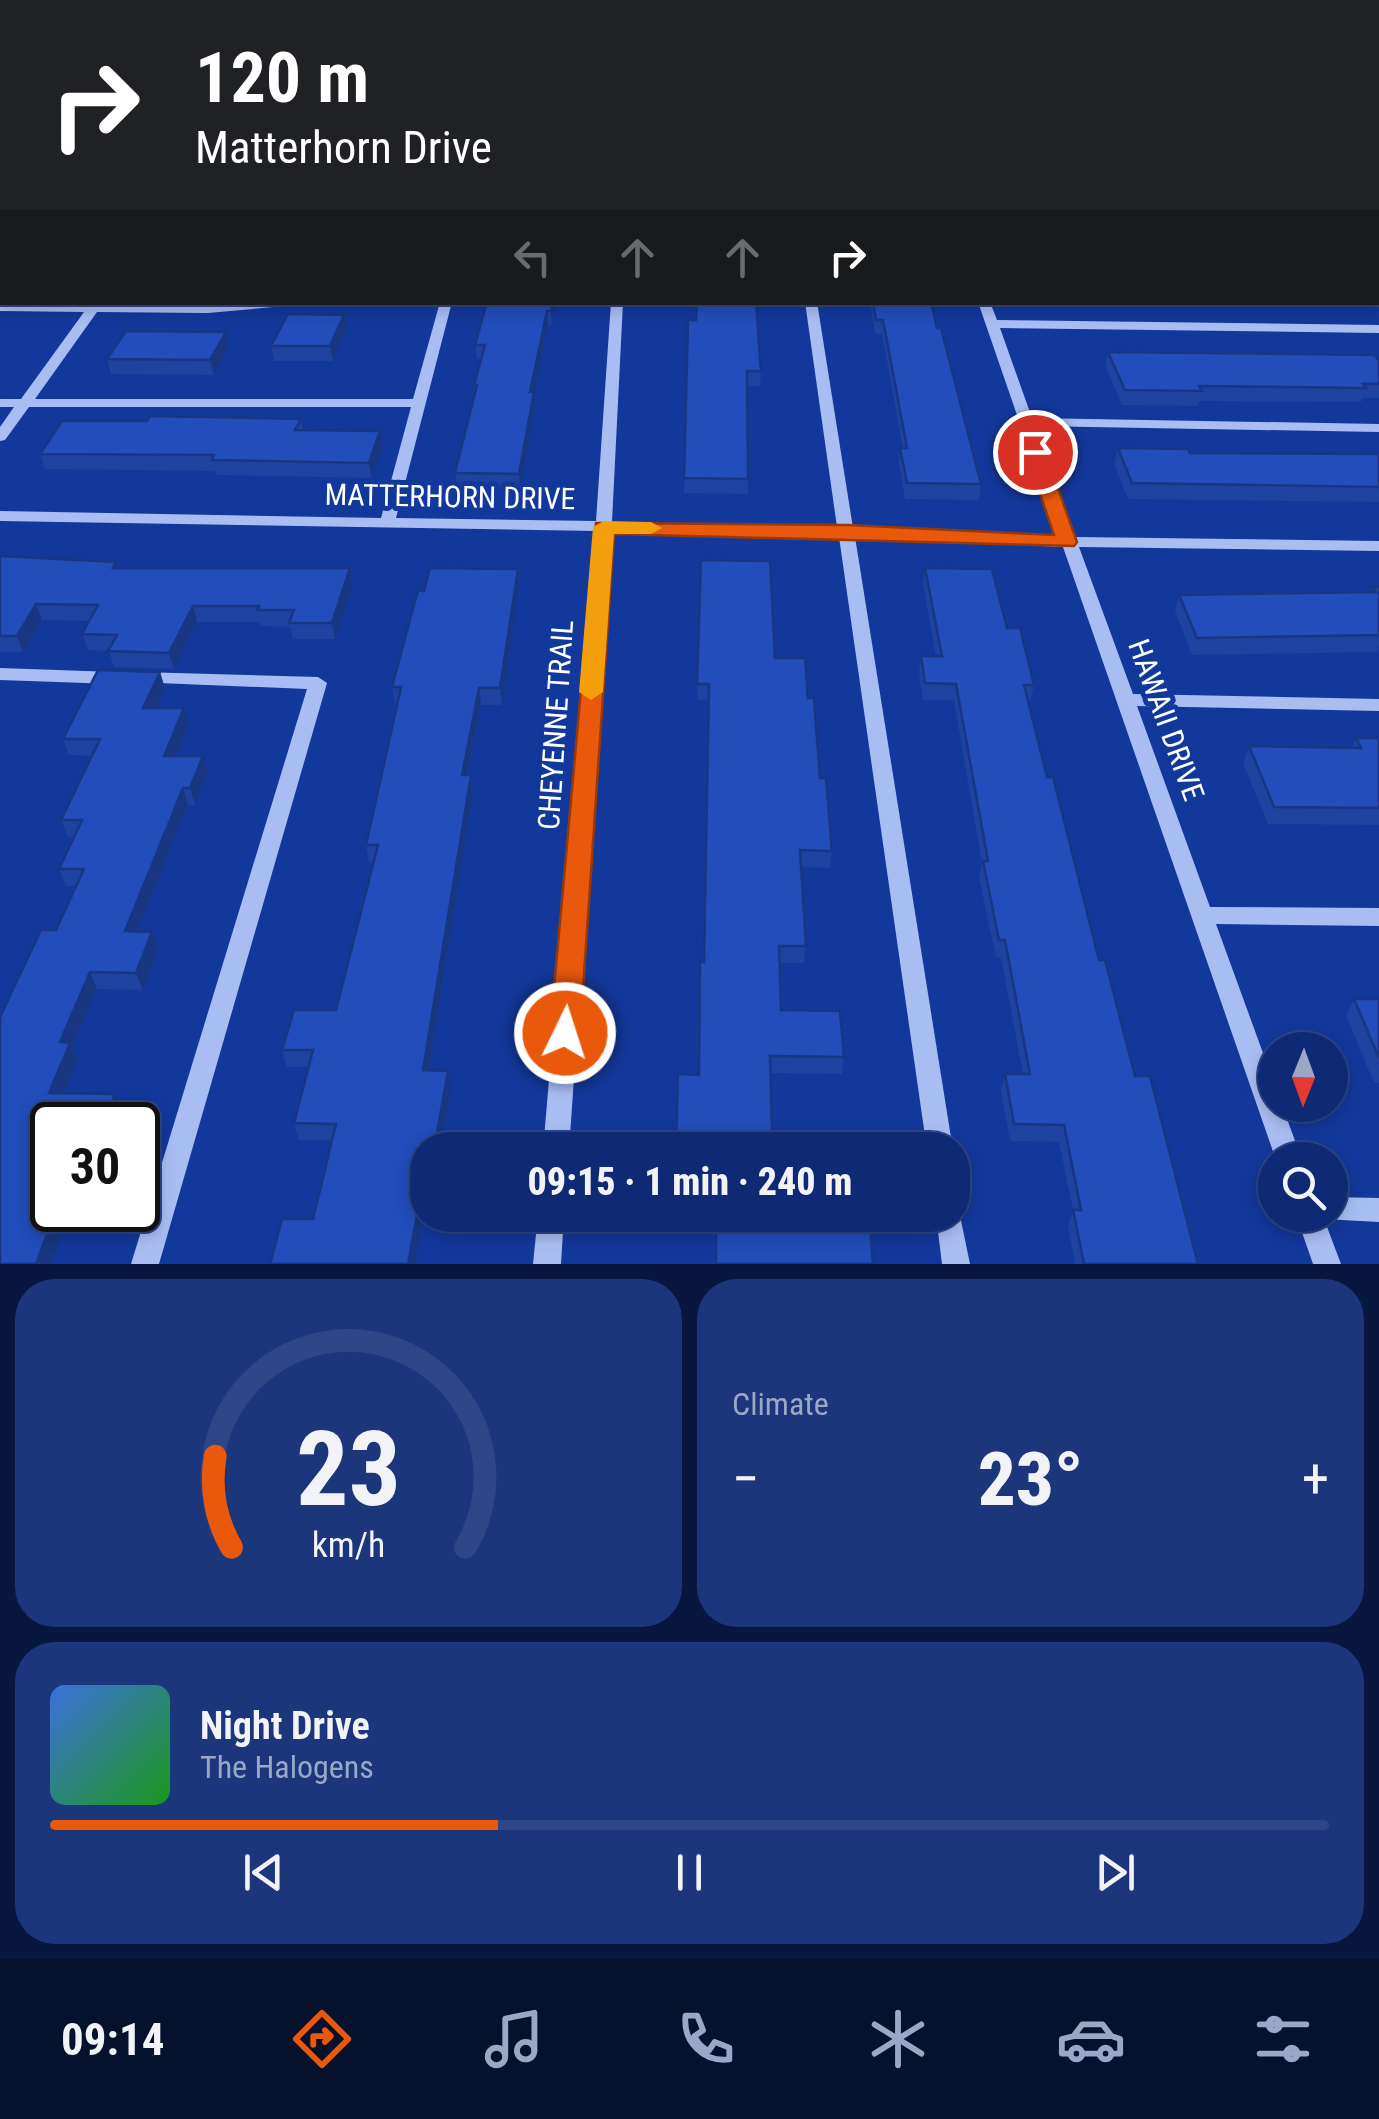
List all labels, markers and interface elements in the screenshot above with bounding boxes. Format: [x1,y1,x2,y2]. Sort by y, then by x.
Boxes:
text: 120 m [195,37,369,119]
icon: right [30,40,160,170]
text: Matterhorn Drive [195,121,492,174]
icon: left [505,230,560,285]
icon: ahead [610,230,665,285]
icon: ahead [715,230,770,285]
icon: right [820,230,875,285]
pin [993,410,1078,495]
icon: arrive [1008,425,1063,480]
street label: MATTERHORN DRIVE [324,477,576,516]
street label: CHEYENNE TRAIL [531,619,580,831]
street label: HAWAII DRIVE [1121,635,1212,805]
position arrow [513,981,617,1085]
north arrow [1258,1032,1348,1122]
map controls [1258,1032,1348,1232]
speed limit sign: 30 [30,1102,160,1232]
button: search [1258,1142,1348,1232]
text: 09:15 · 1 min · 240 m [528,1160,852,1204]
text: Climate [732,1385,829,1423]
text: 23 [296,1409,401,1530]
text: 23° [978,1435,1083,1523]
text: − [732,1447,760,1511]
text: + [1302,1447,1329,1511]
text: km/h [312,1524,385,1566]
text: Night Drive [200,1704,370,1748]
text: The Halogens [200,1748,374,1786]
icon: previous [236,1845,291,1900]
icon: pause [662,1845,717,1900]
icon: next [1088,1845,1143,1900]
icon: directions [287,2004,357,2074]
icon: music [479,2004,549,2074]
icon: phone [671,2004,741,2074]
icon: climate [863,2004,933,2074]
icon: car [1056,2004,1126,2074]
icon: filters [1248,2004,1318,2074]
text: 09:14 [61,2013,164,2066]

